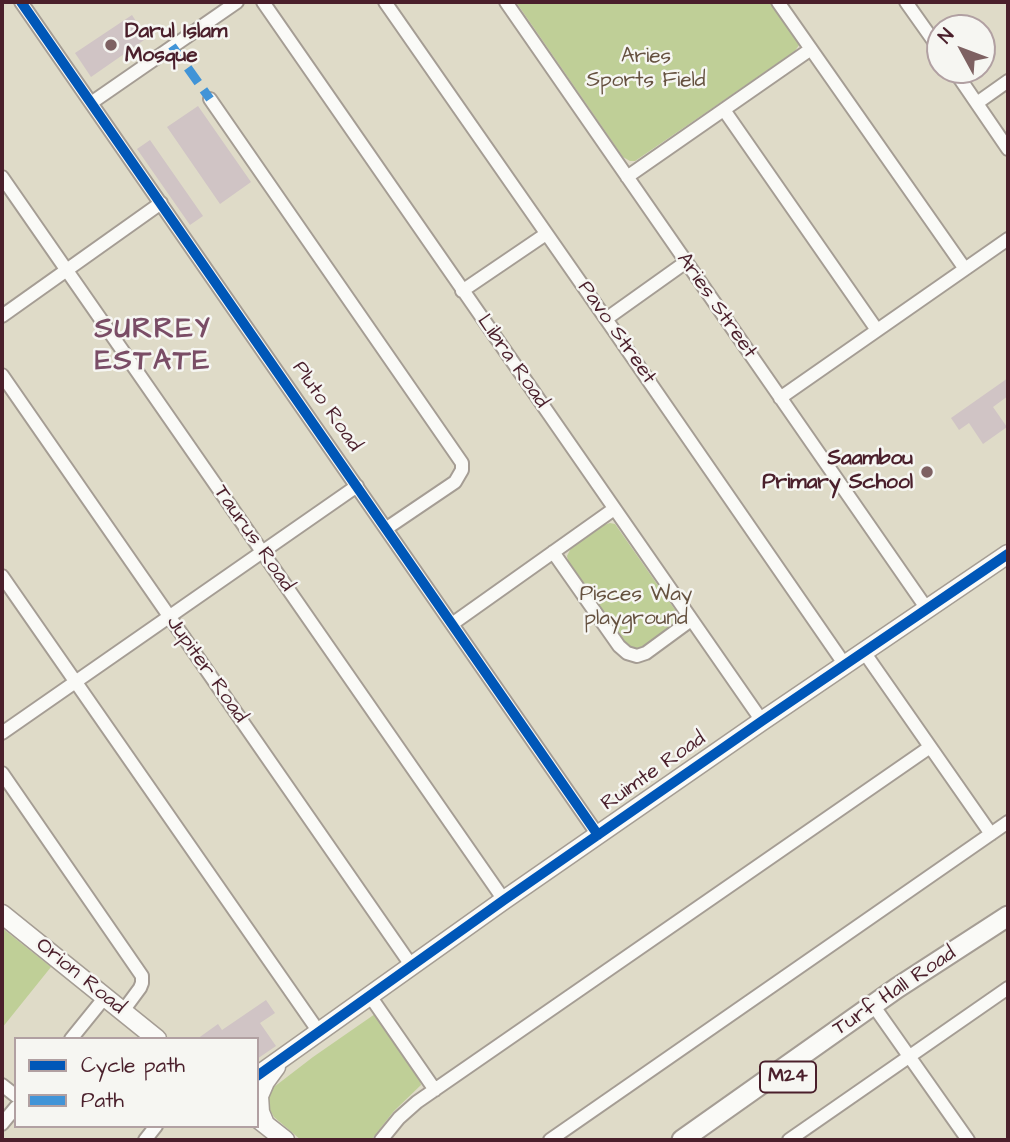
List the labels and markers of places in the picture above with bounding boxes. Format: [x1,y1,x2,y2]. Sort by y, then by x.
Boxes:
place label: Darul Islam Mosque [125,20,227,70]
marker: Darul Islam Mosque [103,37,119,53]
place label: Saambou Primary School [762,447,913,497]
marker: Saambou Primary School [919,464,935,480]

